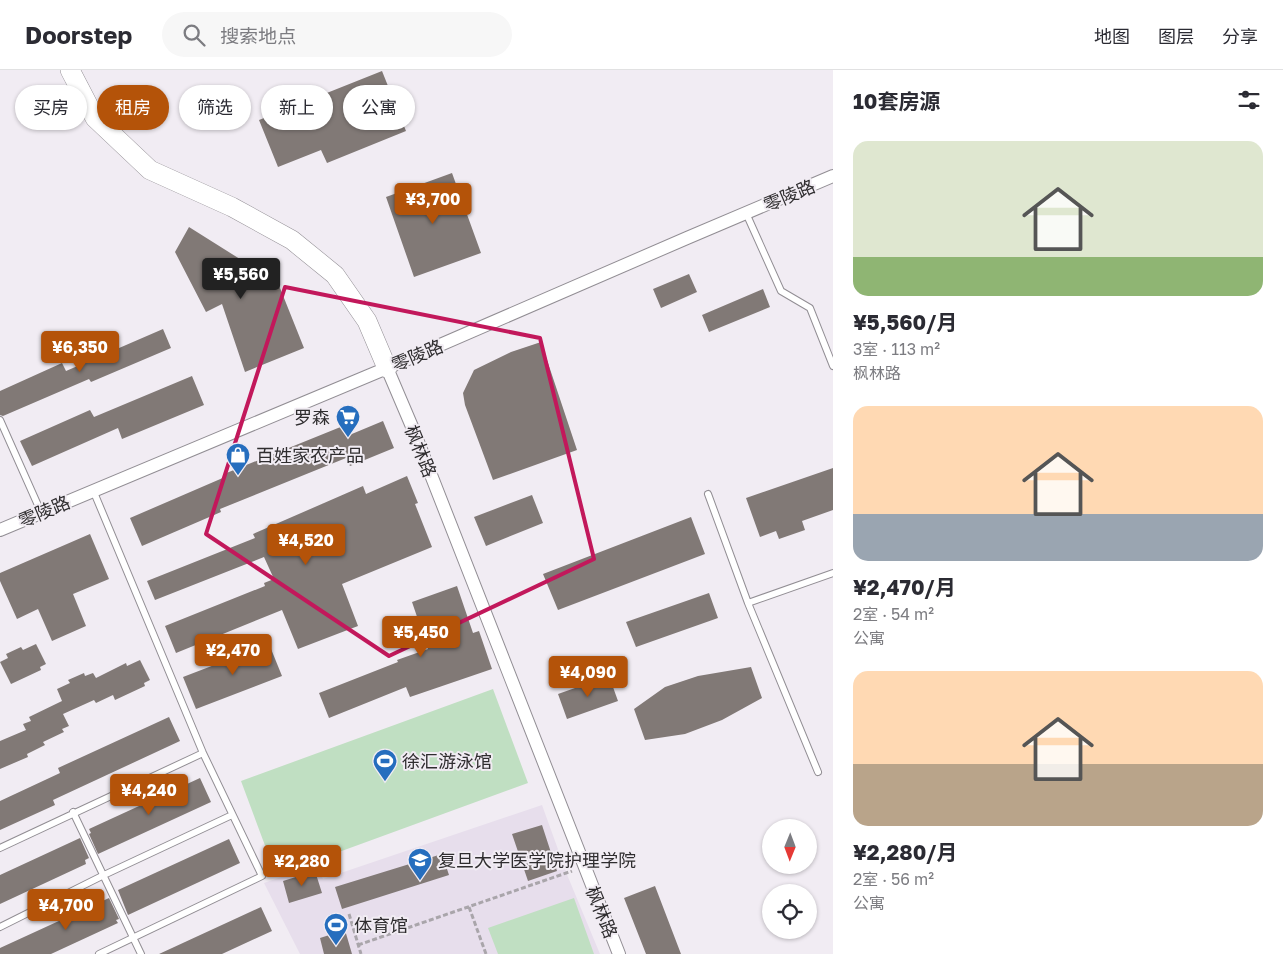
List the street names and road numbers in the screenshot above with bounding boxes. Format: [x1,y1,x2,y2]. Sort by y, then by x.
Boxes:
street label: 零陵路 [760,174,818,216]
street label: 零陵路 [388,334,446,376]
street label: 枫林路 [401,422,441,480]
street label: 零陵路 [15,490,73,532]
street label: 枫林路 [582,883,622,941]

